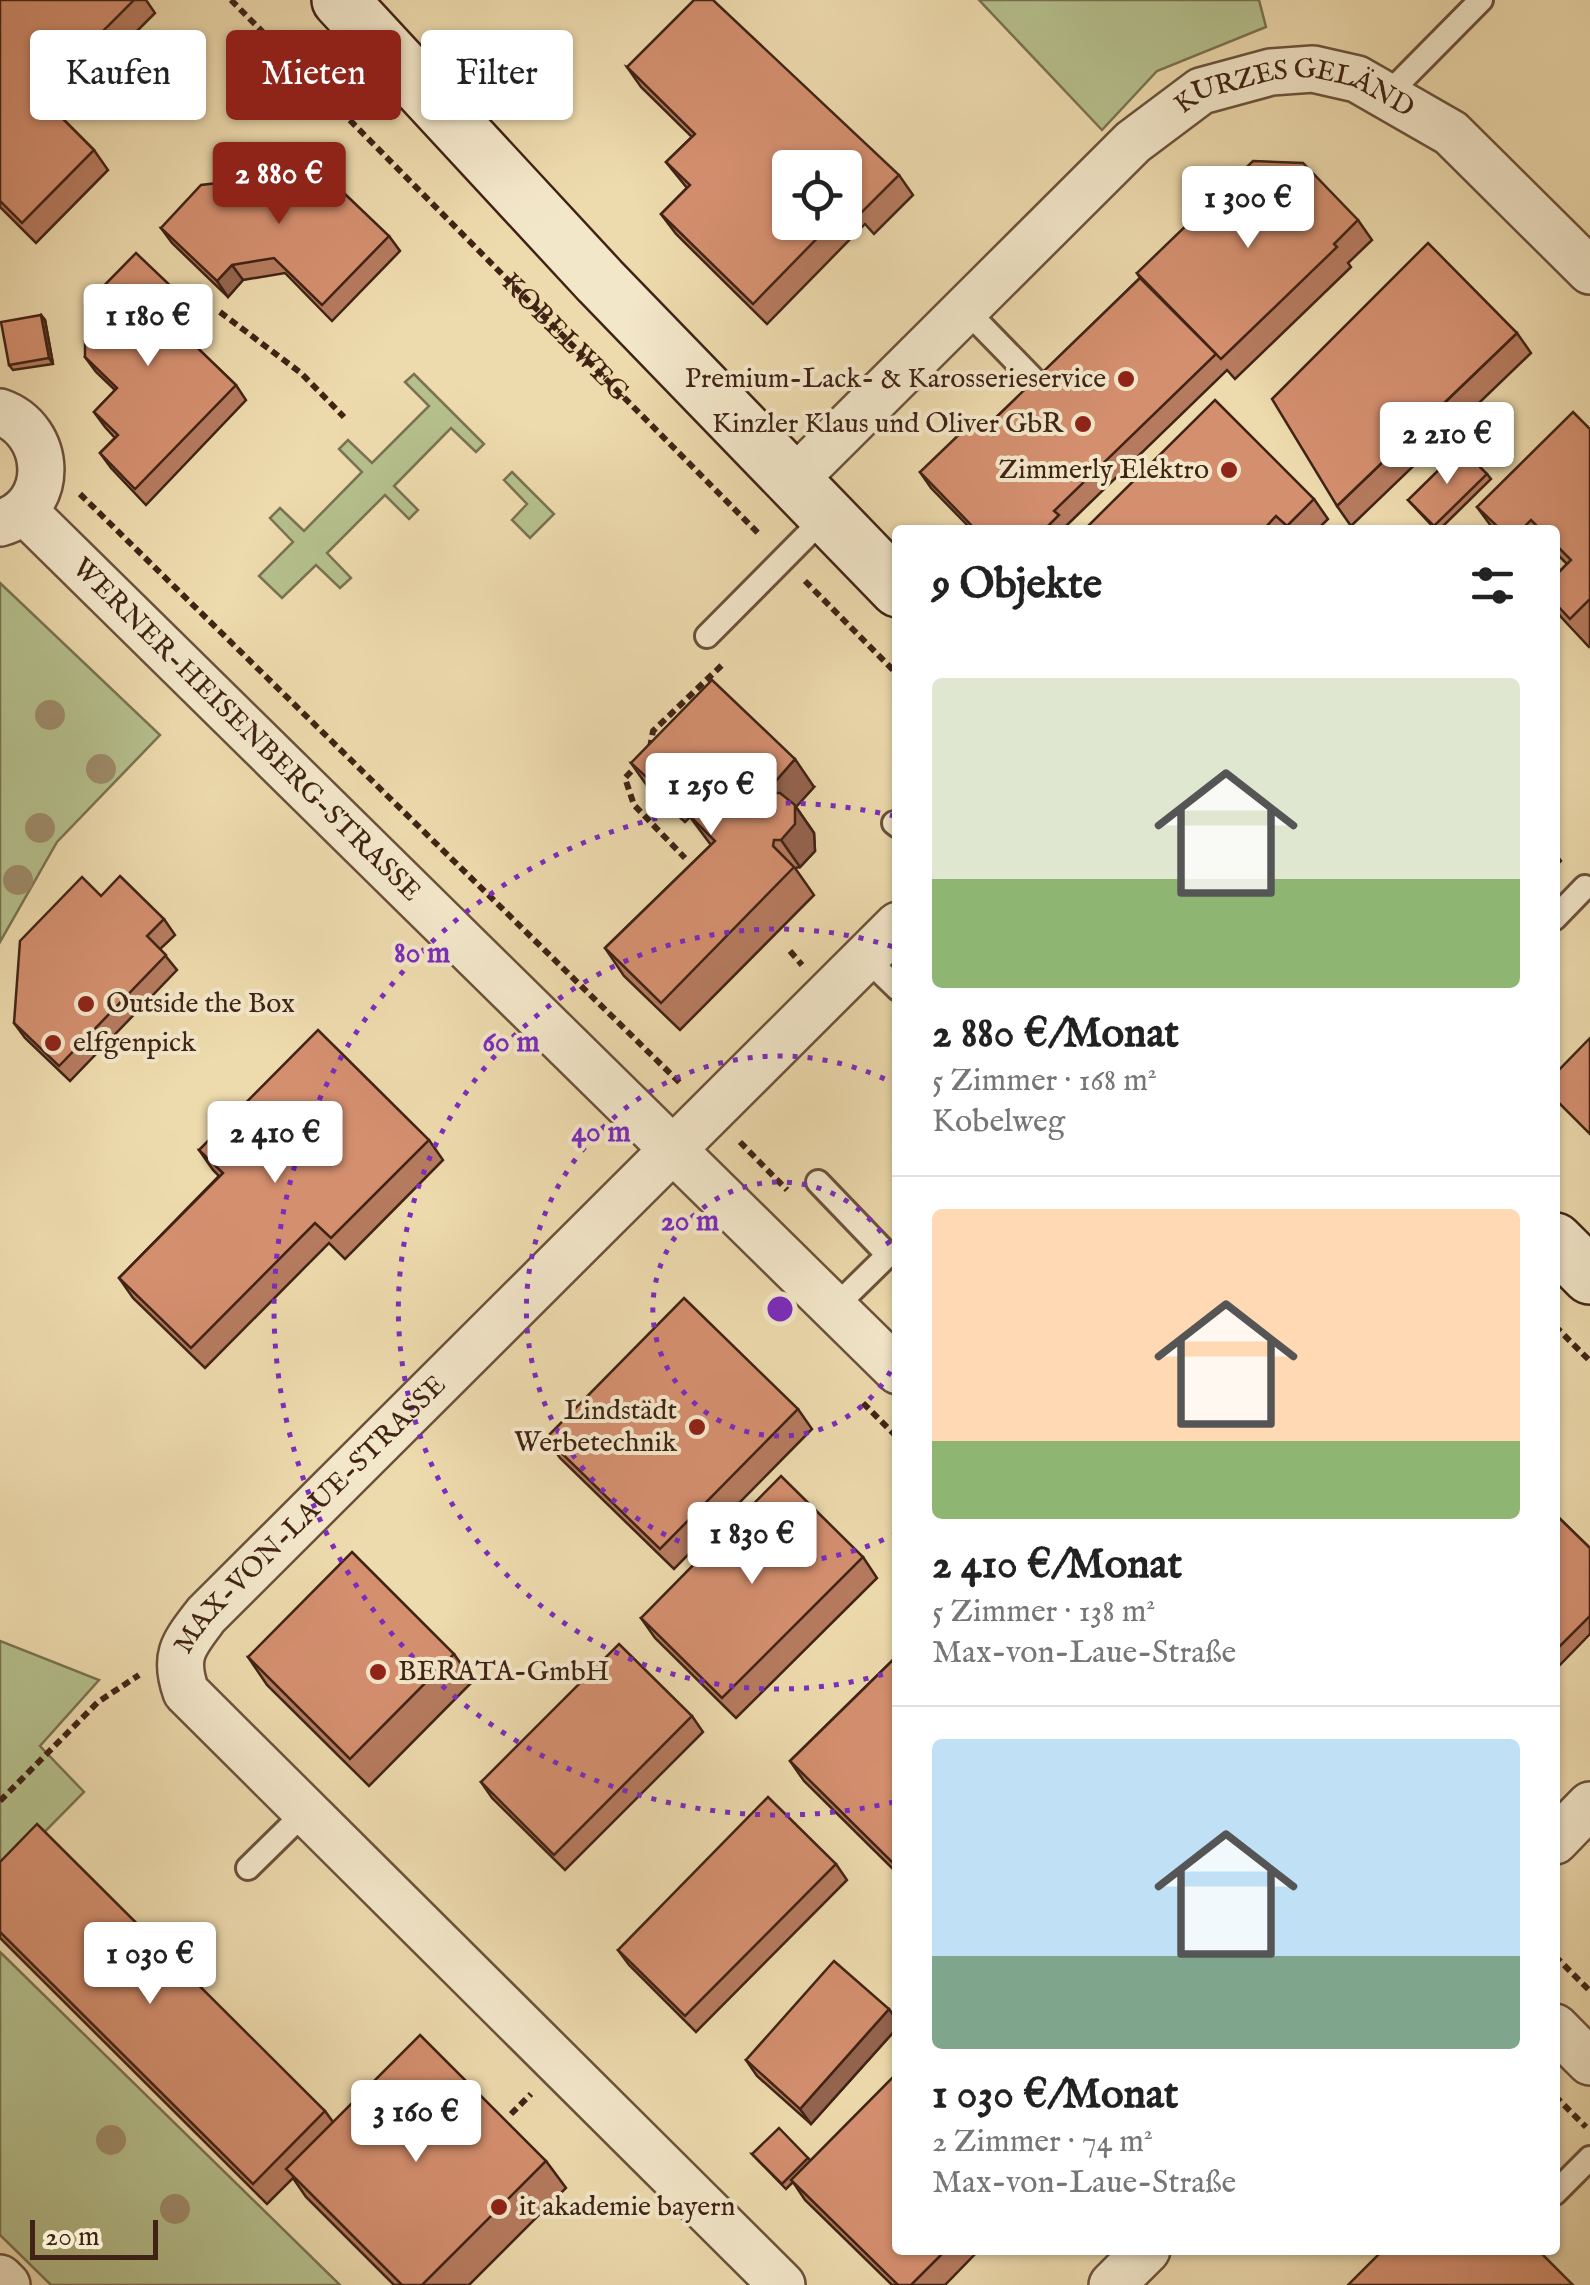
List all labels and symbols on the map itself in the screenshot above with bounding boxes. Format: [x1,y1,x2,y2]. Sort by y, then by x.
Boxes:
text: KURZES GELÄND [1168,51,1420,126]
street label: KURZES GELÄND [1170,99,1422,133]
pin: 2 880 € [187,142,371,227]
pin: 1 300 € [1156,166,1340,251]
street label: KOBELWEG [493,266,637,410]
pin: 1 180 € [56,284,240,369]
place label: Premium-Lack- & Karosserieservice [685,362,1106,397]
marker: Premium-Lack- & Karosserieservice [1115,368,1137,390]
pin: 2 210 € [1355,402,1539,487]
place label: Kinzler Klaus und Oliver GbR [712,407,1064,442]
marker: Kinzler Klaus und Oliver GbR [1072,413,1094,435]
place label: Zimmerly Elektro [999,453,1209,488]
marker: Zimmerly Elektro [1218,459,1240,481]
street label: WERNER-HEISENBERG-STRASSE [65,551,428,909]
pin: 1 250 € [619,753,803,838]
text: 80 m [394,935,450,973]
place label: Outside the Box [106,987,295,1022]
marker: Outside the Box [75,993,97,1015]
text: 60 m [482,1024,540,1062]
place label: elfgenpick [73,1026,197,1061]
marker: elfgenpick [42,1032,64,1054]
pin: 2 410 € [183,1101,367,1186]
text: 40 m [571,1114,631,1152]
text: 20 m [661,1203,719,1241]
centre of rings [762,1291,798,1327]
street label: MAX-VON-LAUE-STRASSE [166,1368,454,1660]
place label: Lindstädt Werbetechnik [514,1394,678,1461]
marker: Lindstädt Werbetechnik [686,1416,708,1438]
pin: 1 830 € [660,1502,844,1587]
place label: BERATA-GmbH [398,1655,609,1690]
marker: BERATA-GmbH [367,1661,389,1683]
pin: 1 030 € [58,1922,242,2007]
pin: 3 160 € [324,2080,508,2165]
place label: it akademie bayern [519,2190,735,2225]
marker: it akademie bayern [488,2196,510,2218]
scale bar [30,2215,158,2260]

